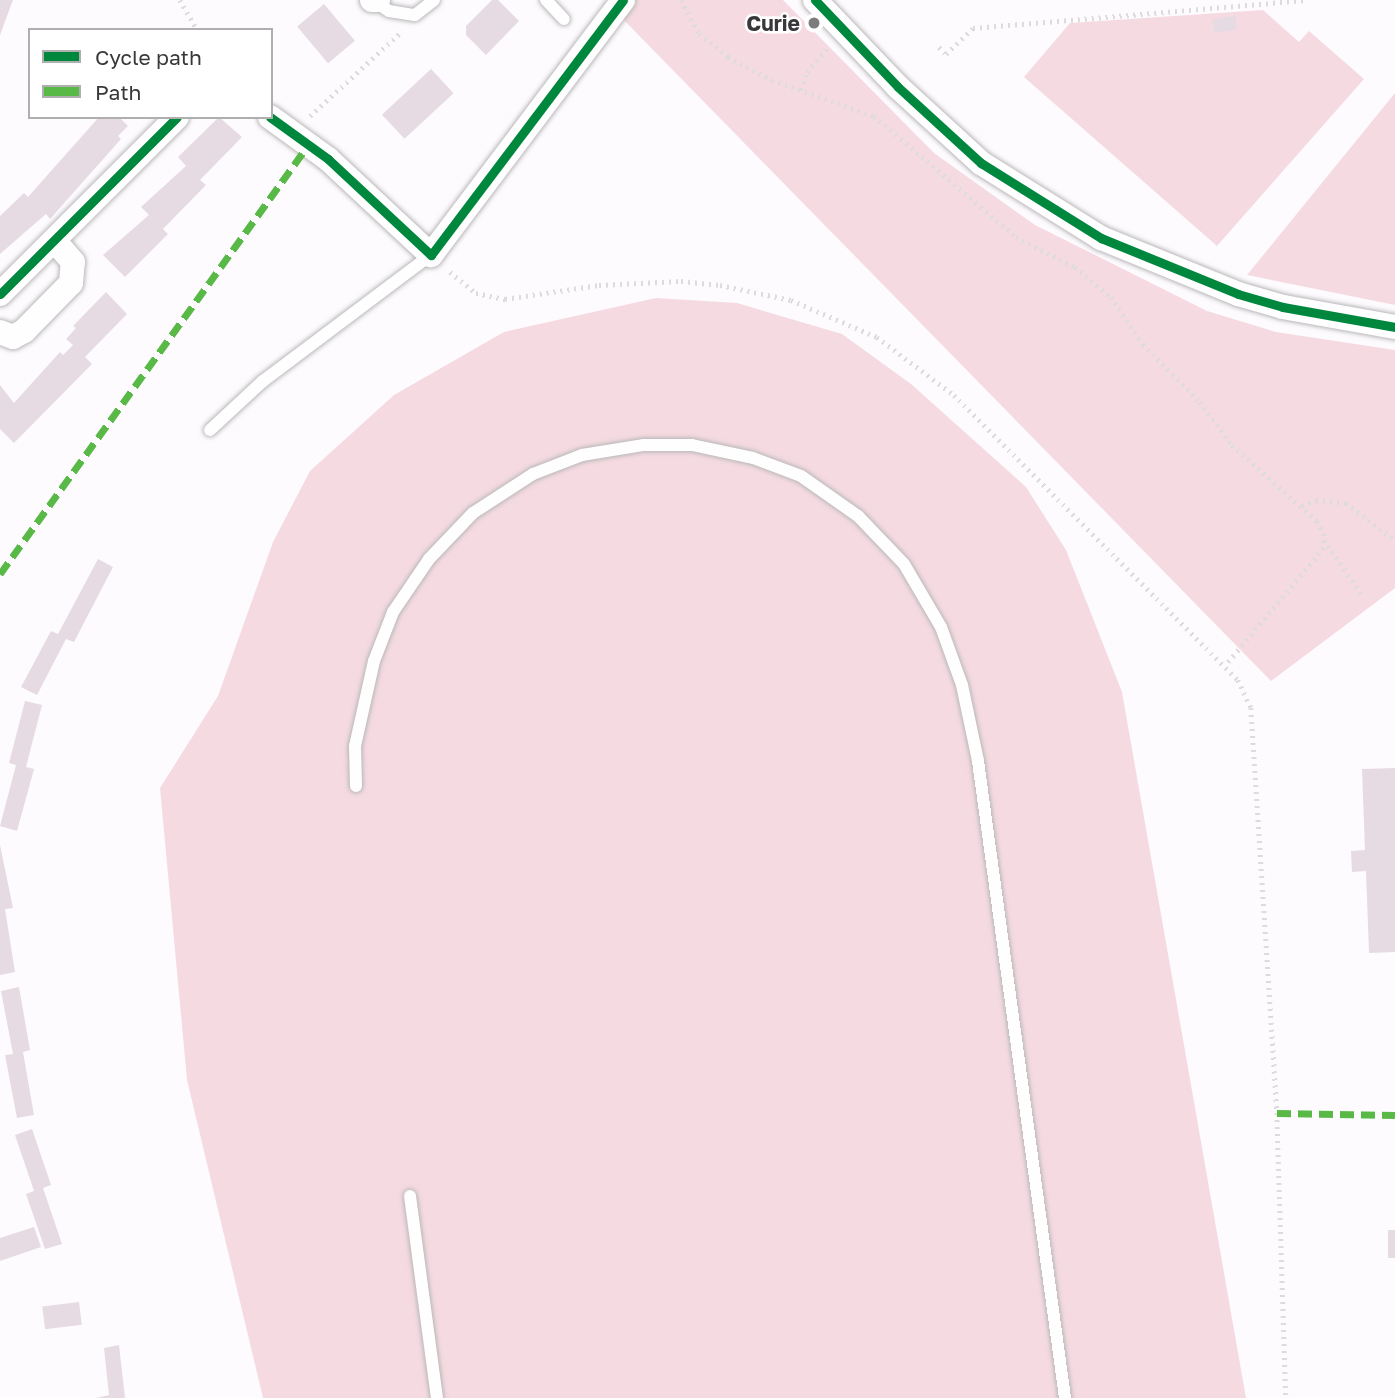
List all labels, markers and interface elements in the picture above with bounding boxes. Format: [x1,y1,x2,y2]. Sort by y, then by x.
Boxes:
place label: Curie [746,10,800,36]
marker: Curie [806,15,822,31]
legend [28,28,273,119]
text: Cycle path [95,44,202,70]
text: Path [95,79,142,105]

